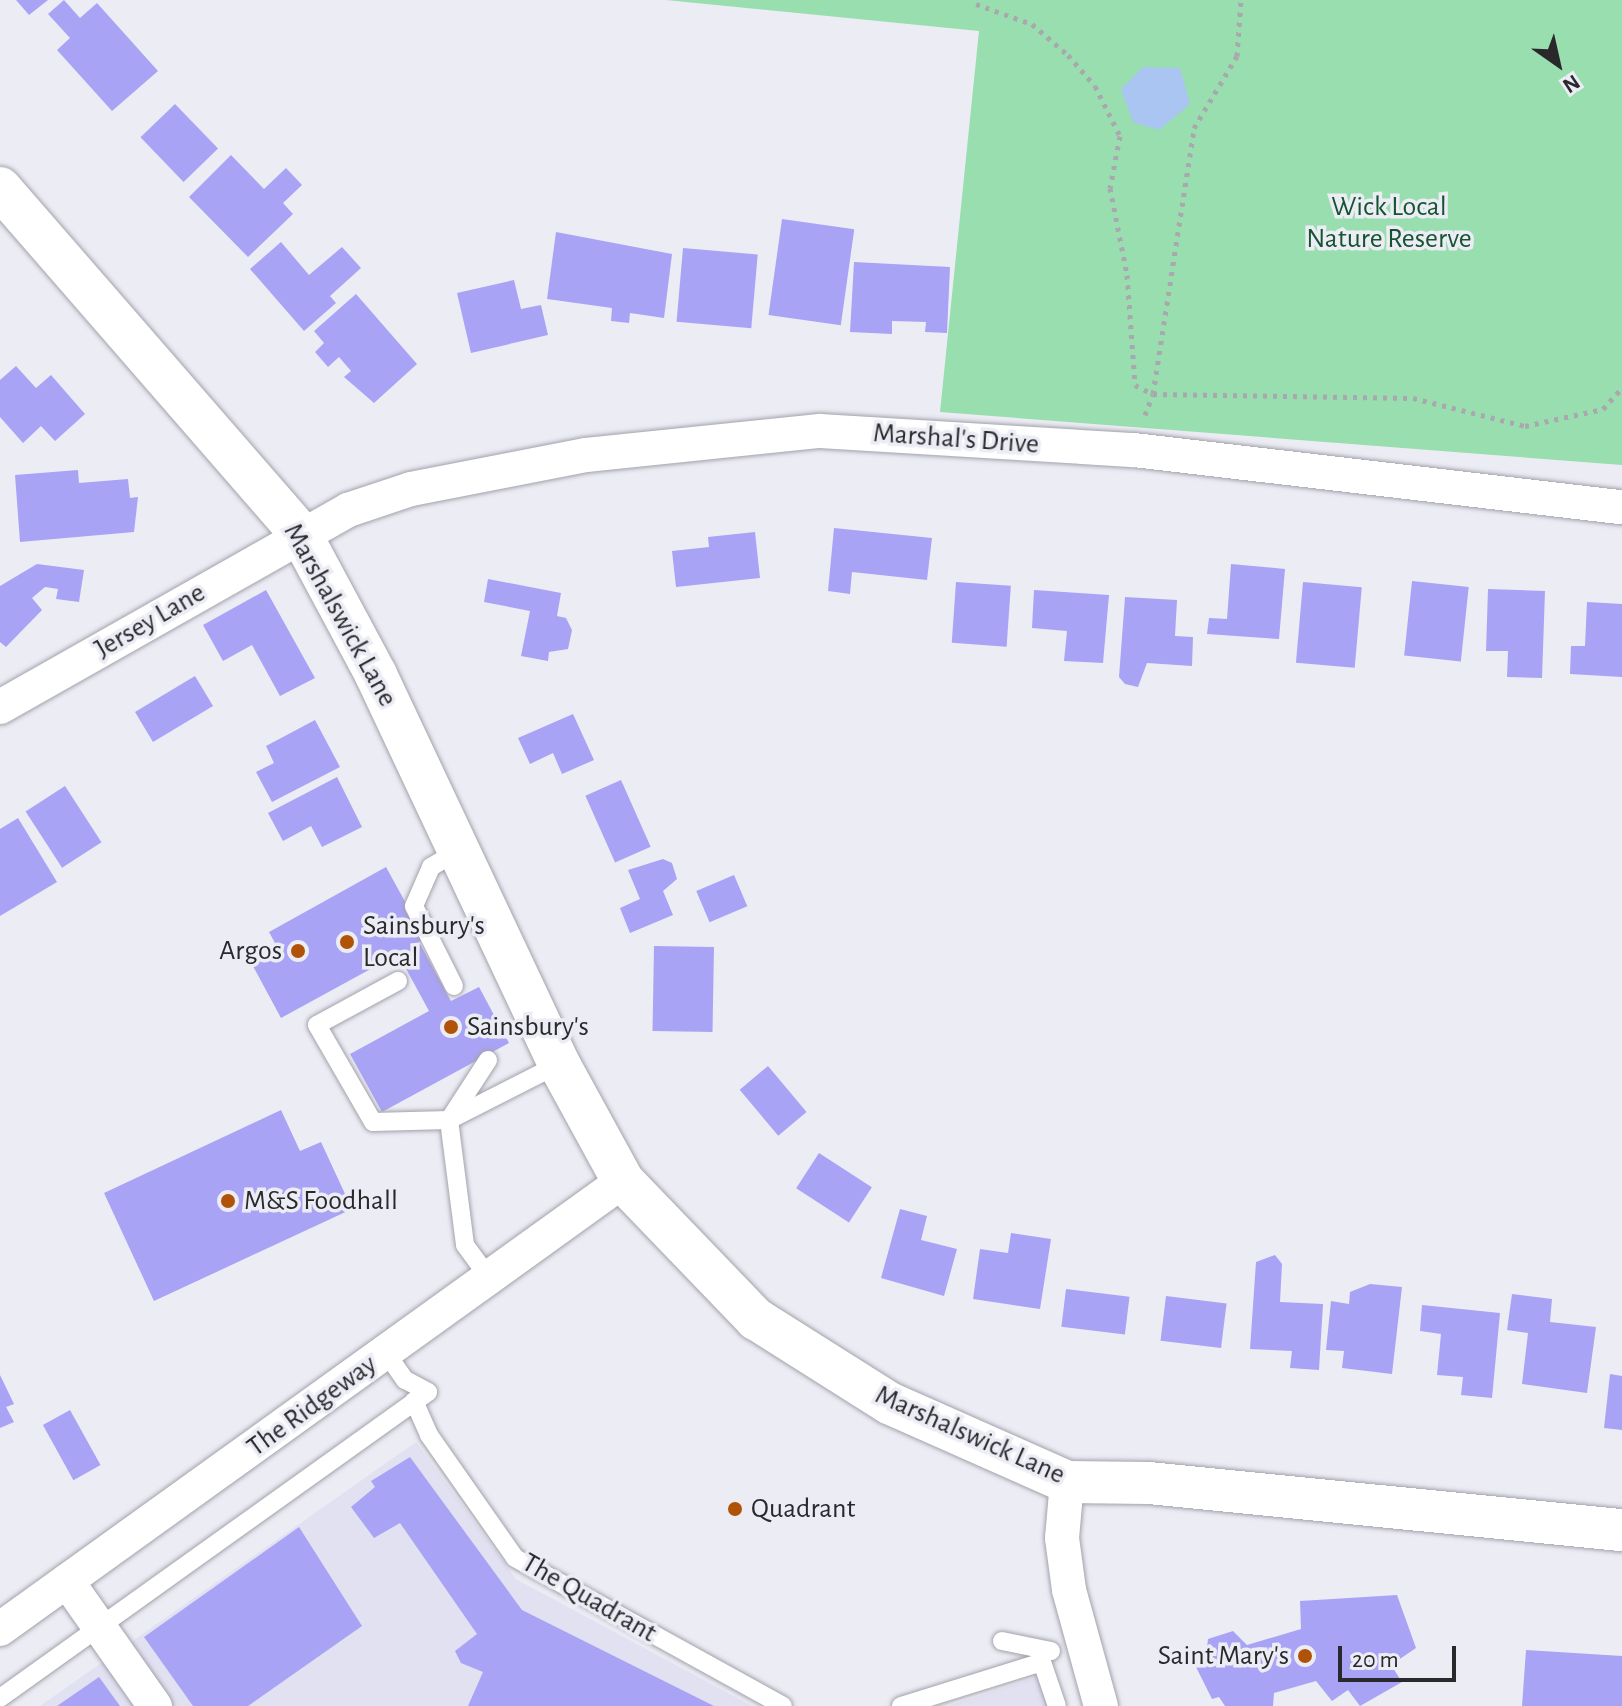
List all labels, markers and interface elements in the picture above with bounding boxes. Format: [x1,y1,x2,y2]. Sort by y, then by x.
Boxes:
north arrow [1518,24,1598,104]
text: N [1559,70,1584,97]
park label: Wick Local Nature Reserve [1306,190,1472,256]
street label: Marshal's Drive [872,416,1040,462]
street label: Marshalswick Lane [276,518,404,712]
street label: Jersey Lane [89,576,211,666]
place label: Sainsbury's Local [363,909,485,975]
marker: Sainsbury's Local [338,933,356,951]
place label: Argos [219,934,282,968]
marker: Argos [289,942,307,960]
place label: Sainsbury's [467,1010,589,1044]
marker: Sainsbury's [442,1018,460,1036]
place label: M&S Foodhall [244,1184,398,1218]
marker: M&S Foodhall [219,1192,237,1210]
street label: The Ridgeway [241,1348,383,1464]
street label: Marshalswick Lane [870,1378,1070,1492]
place label: Quadrant [751,1492,855,1526]
marker: Quadrant [726,1500,744,1518]
street label: The Quadrant [516,1546,662,1650]
scale bar [1342,1630,1460,1680]
place label: Saint Mary's [1158,1639,1289,1673]
marker: Saint Mary's [1296,1647,1314,1665]
text: 20 m [1352,1648,1399,1672]

